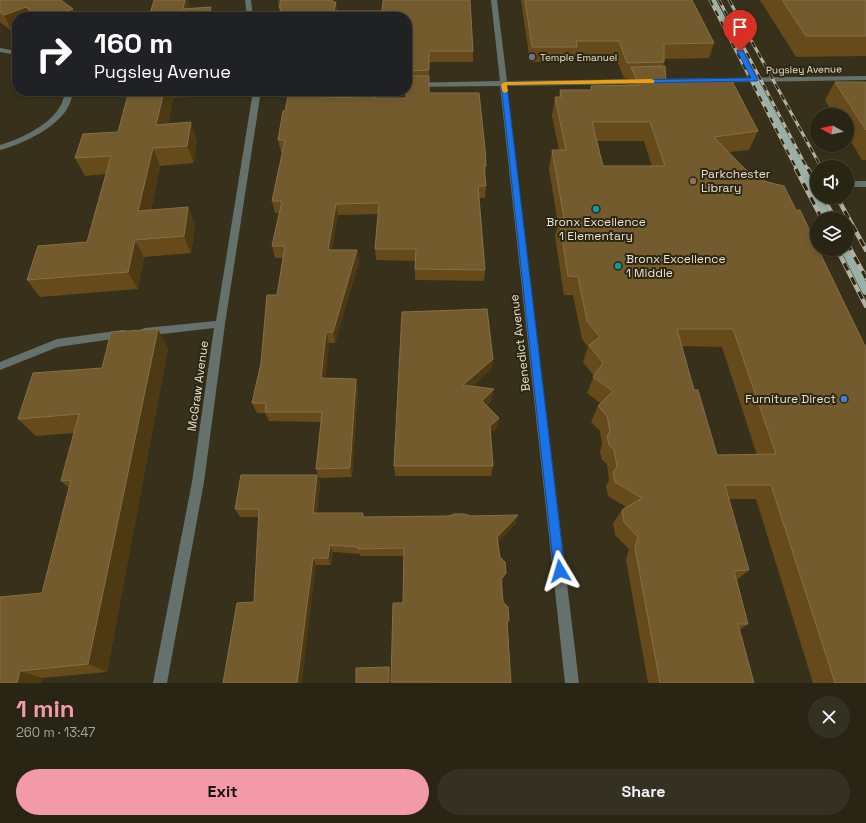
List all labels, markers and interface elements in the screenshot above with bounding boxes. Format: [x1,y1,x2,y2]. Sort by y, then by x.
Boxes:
pin [723,10,757,51]
icon: arrive [729,16,751,38]
text: 160 m [94,25,173,61]
icon: right [28,28,80,80]
place label: Temple Emanuel [540,51,617,64]
marker: Temple Emanuel [527,52,537,62]
text: Pugsley Avenue [94,60,231,83]
street label: Pugsley Avenue [766,62,842,77]
north arrow [810,108,854,152]
map controls [810,108,854,256]
button: sound [810,160,854,204]
place label: Parkchester Library [701,166,771,196]
marker: Parkchester Library [688,176,698,186]
marker: Bronx Excellence 1 Elementary [591,204,601,214]
button: layers [810,212,854,256]
place label: Bronx Excellence 1 Elementary [546,214,646,244]
place label: Bronx Excellence 1 Middle [626,251,726,281]
marker: Bronx Excellence 1 Middle [613,261,623,271]
street label: Benedict Avenue [506,293,534,393]
street label: McGraw Avenue [184,340,212,432]
place label: Furniture Direct [745,391,836,407]
marker: Furniture Direct [839,394,849,404]
position arrow [539,550,581,592]
text: 1 min [16,693,75,724]
button: close [808,696,850,738]
text: 260 m · 13:47 [16,724,95,741]
button: Exit [16,769,429,815]
button: Share [437,769,850,815]

